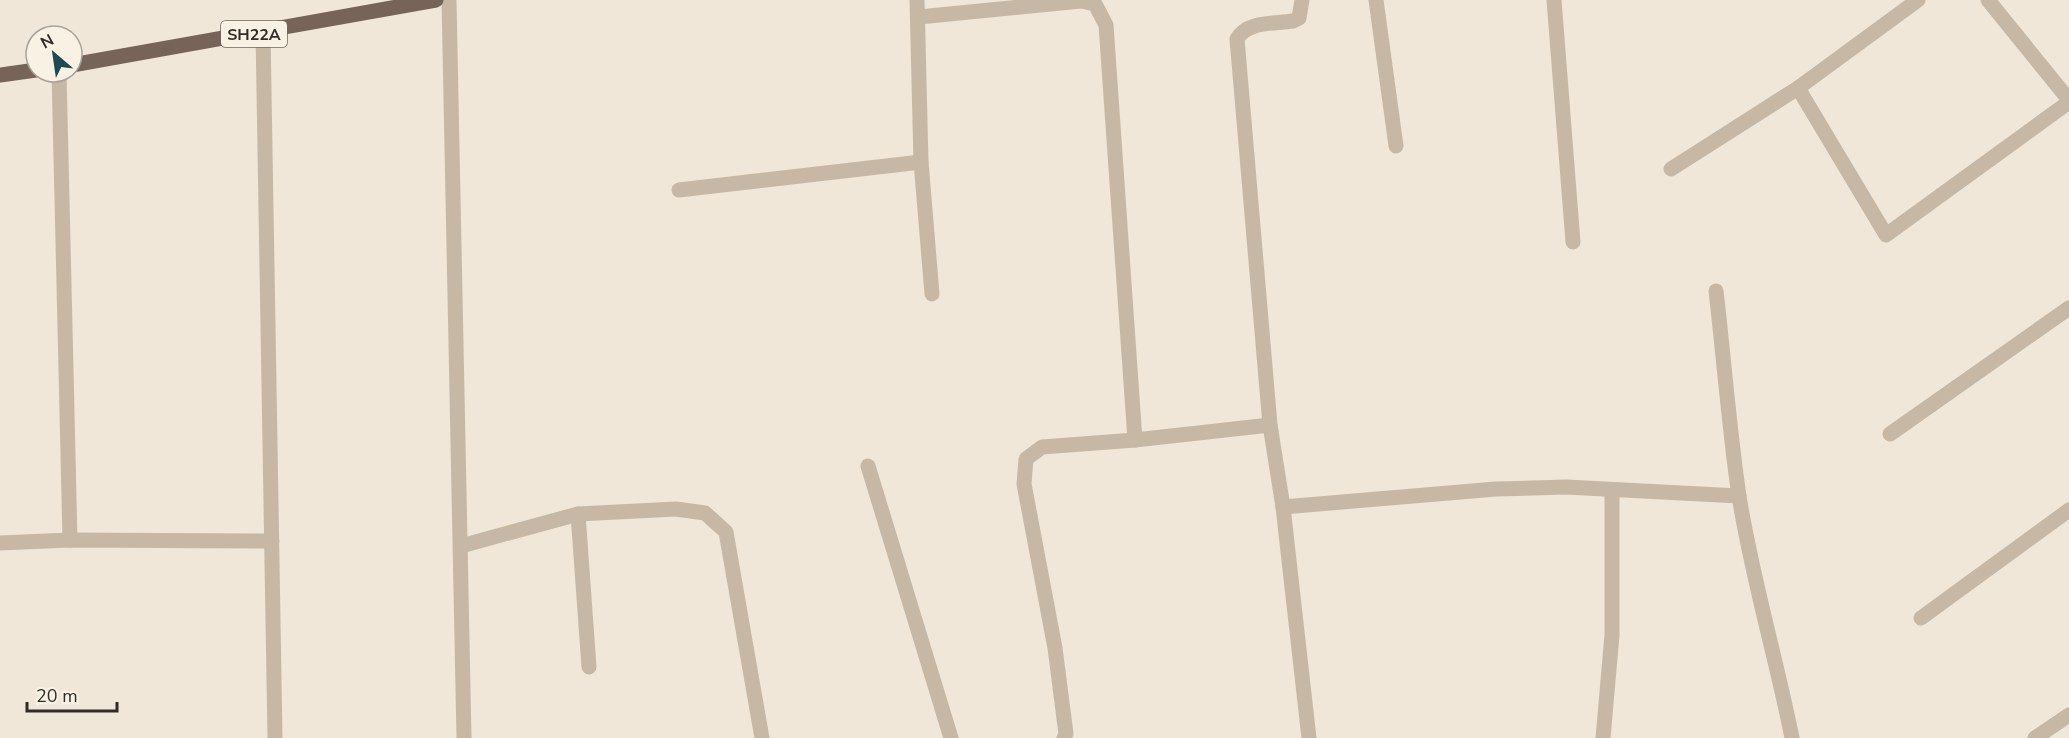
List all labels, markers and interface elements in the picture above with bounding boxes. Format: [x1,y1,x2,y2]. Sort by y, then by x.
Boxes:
road number: SH22A [221,21,287,47]
north arrow [24,24,84,84]
text: N [37,29,58,54]
scale bar [27,675,117,713]
text: 20 m [36,684,78,708]

